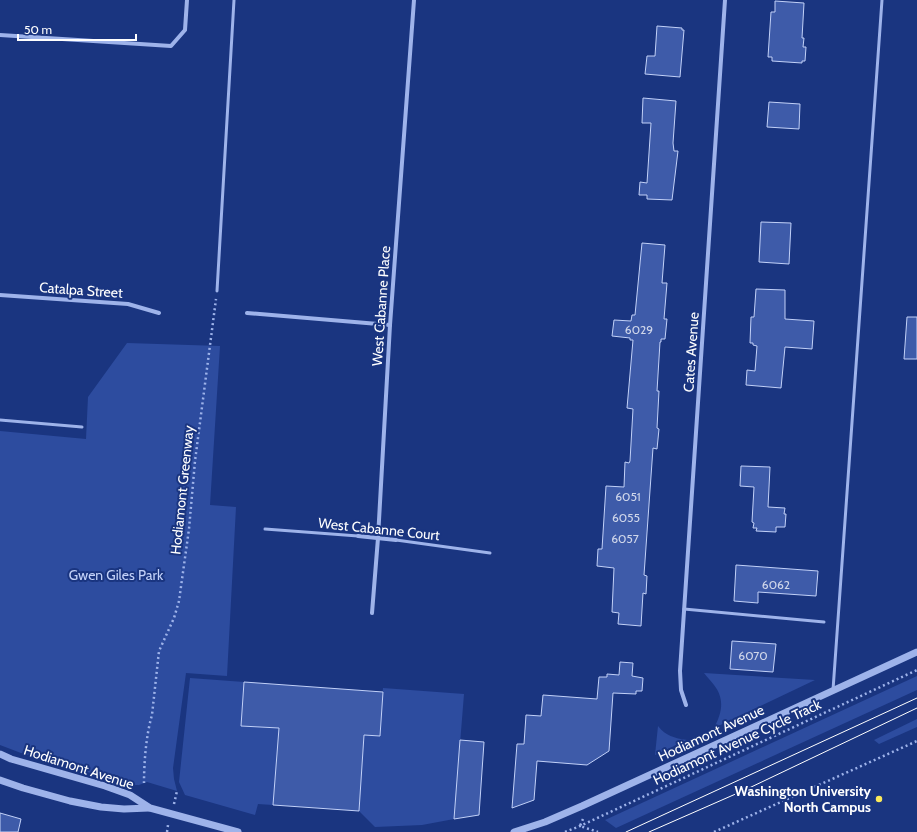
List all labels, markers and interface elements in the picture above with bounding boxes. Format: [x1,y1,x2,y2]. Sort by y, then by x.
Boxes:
scale bar [18,16,136,42]
text: 50 m [24,22,52,37]
street label: West Cabanne Place [368,245,394,367]
street label: Catalpa Street [39,278,124,302]
street label: Cates Avenue [679,311,703,393]
house number: 6029 [625,322,653,337]
street label: Hodiamont Greenway [166,425,198,555]
house number: 6051 [615,489,641,504]
house number: 6055 [612,510,640,525]
street label: West Cabanne Court [317,514,441,544]
house number: 6057 [611,531,639,546]
park label: Gwen Giles Park [69,566,164,584]
house number: 6062 [762,577,790,592]
house number: 6070 [738,648,768,663]
street label: Hodiamont Avenue Cycle Track [650,695,824,789]
street label: Hodiamont Avenue [655,701,767,765]
street label: Hodiamont Avenue [22,741,136,793]
place label: Washington University North Campus [734,782,871,816]
marker: Washington University North Campus [874,794,884,804]

